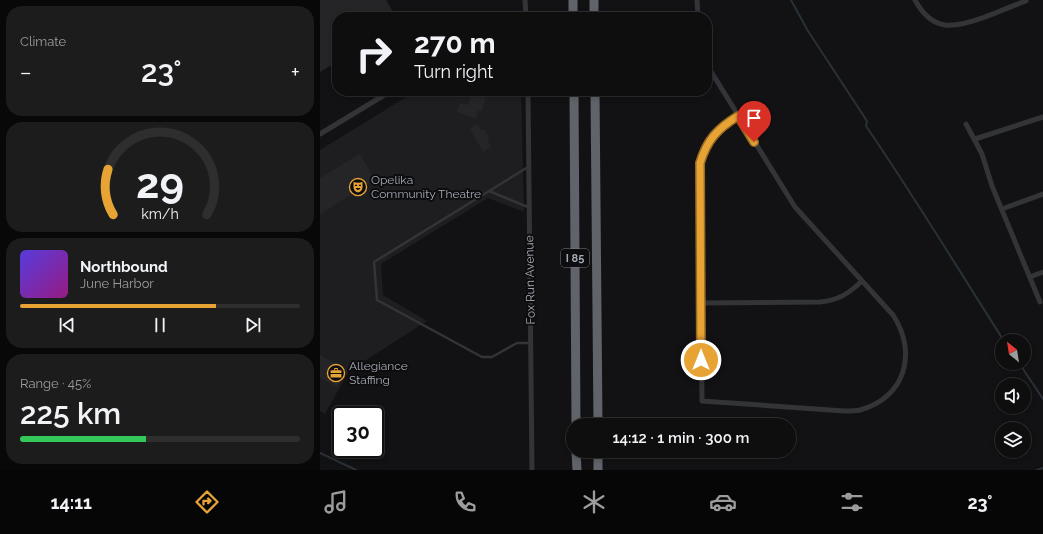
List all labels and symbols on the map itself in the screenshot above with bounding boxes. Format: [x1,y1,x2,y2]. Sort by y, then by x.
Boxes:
pin [737,101,771,142]
place label: Opelika Community Theatre [371,173,481,201]
theatre icon: Opelika Community Theatre [348,177,368,197]
street label: Fox Run Avenue [522,235,538,325]
road number: I 85 [561,249,589,267]
north arrow [995,334,1031,370]
position arrow [680,339,722,381]
place label: Allegiance Staffing [349,359,408,387]
office icon: Allegiance Staffing [326,363,346,383]
speed limit sign: 30 [332,406,384,458]

